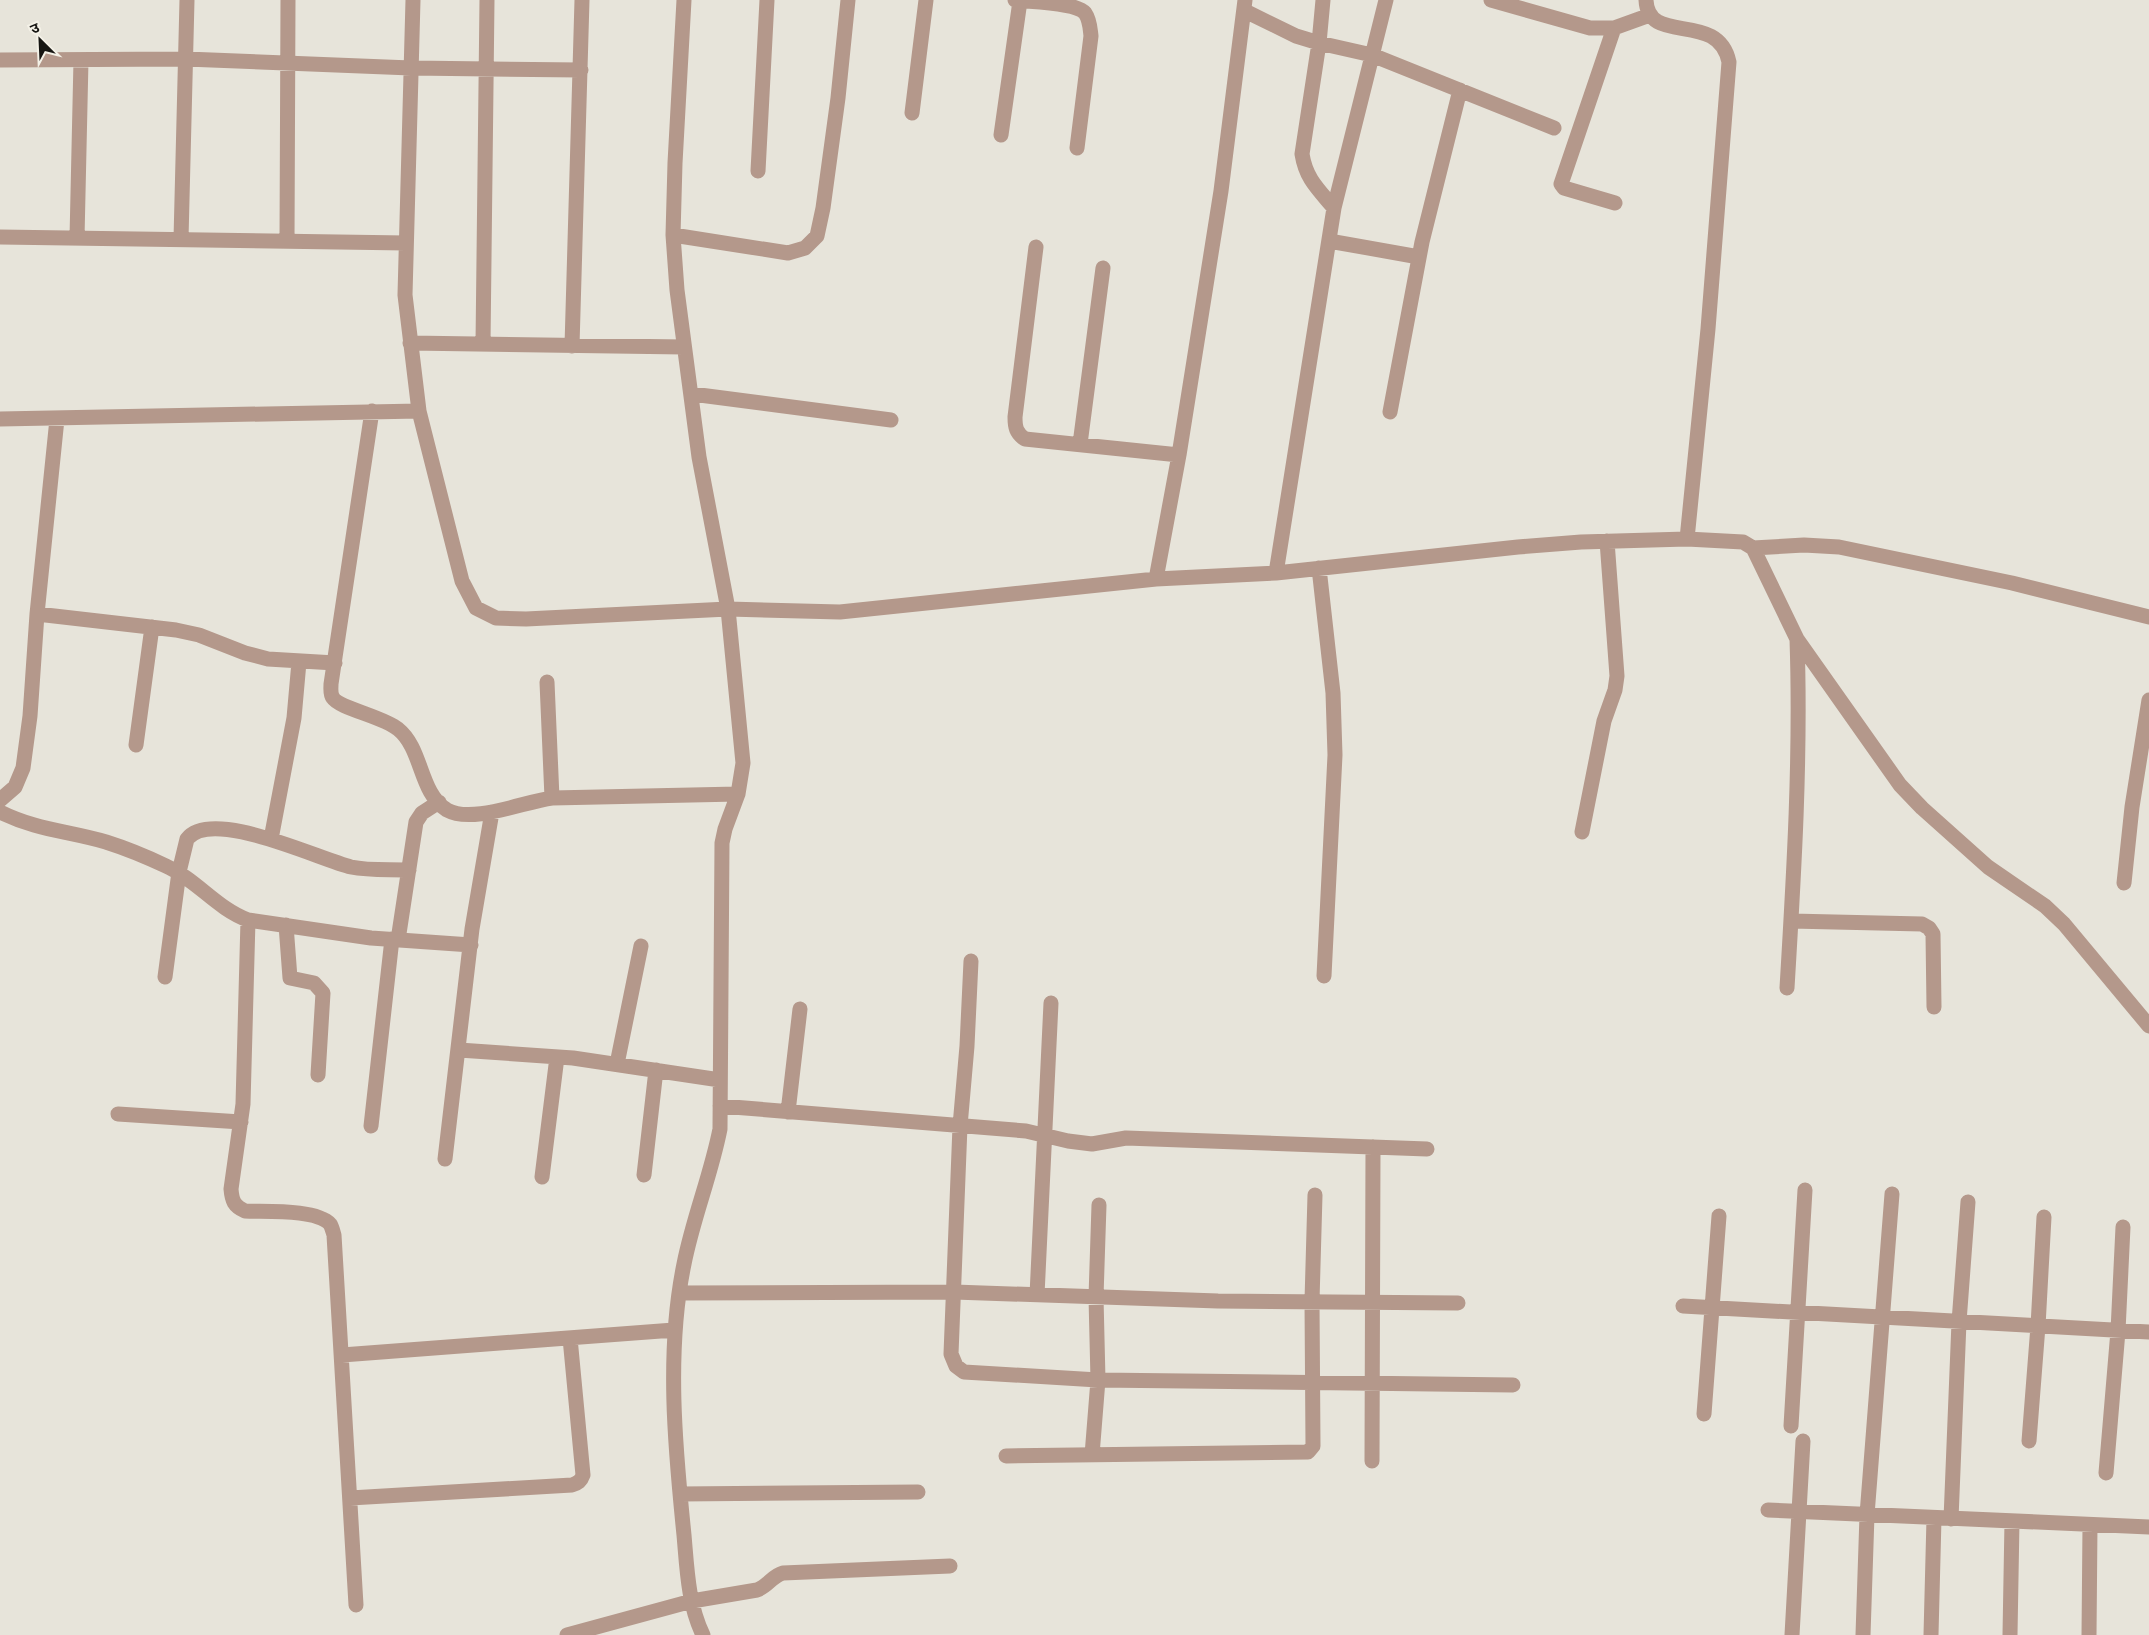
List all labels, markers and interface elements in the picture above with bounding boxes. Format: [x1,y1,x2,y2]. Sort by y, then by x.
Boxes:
north arrow [15,15,65,65]
text: उ [28,19,42,37]

